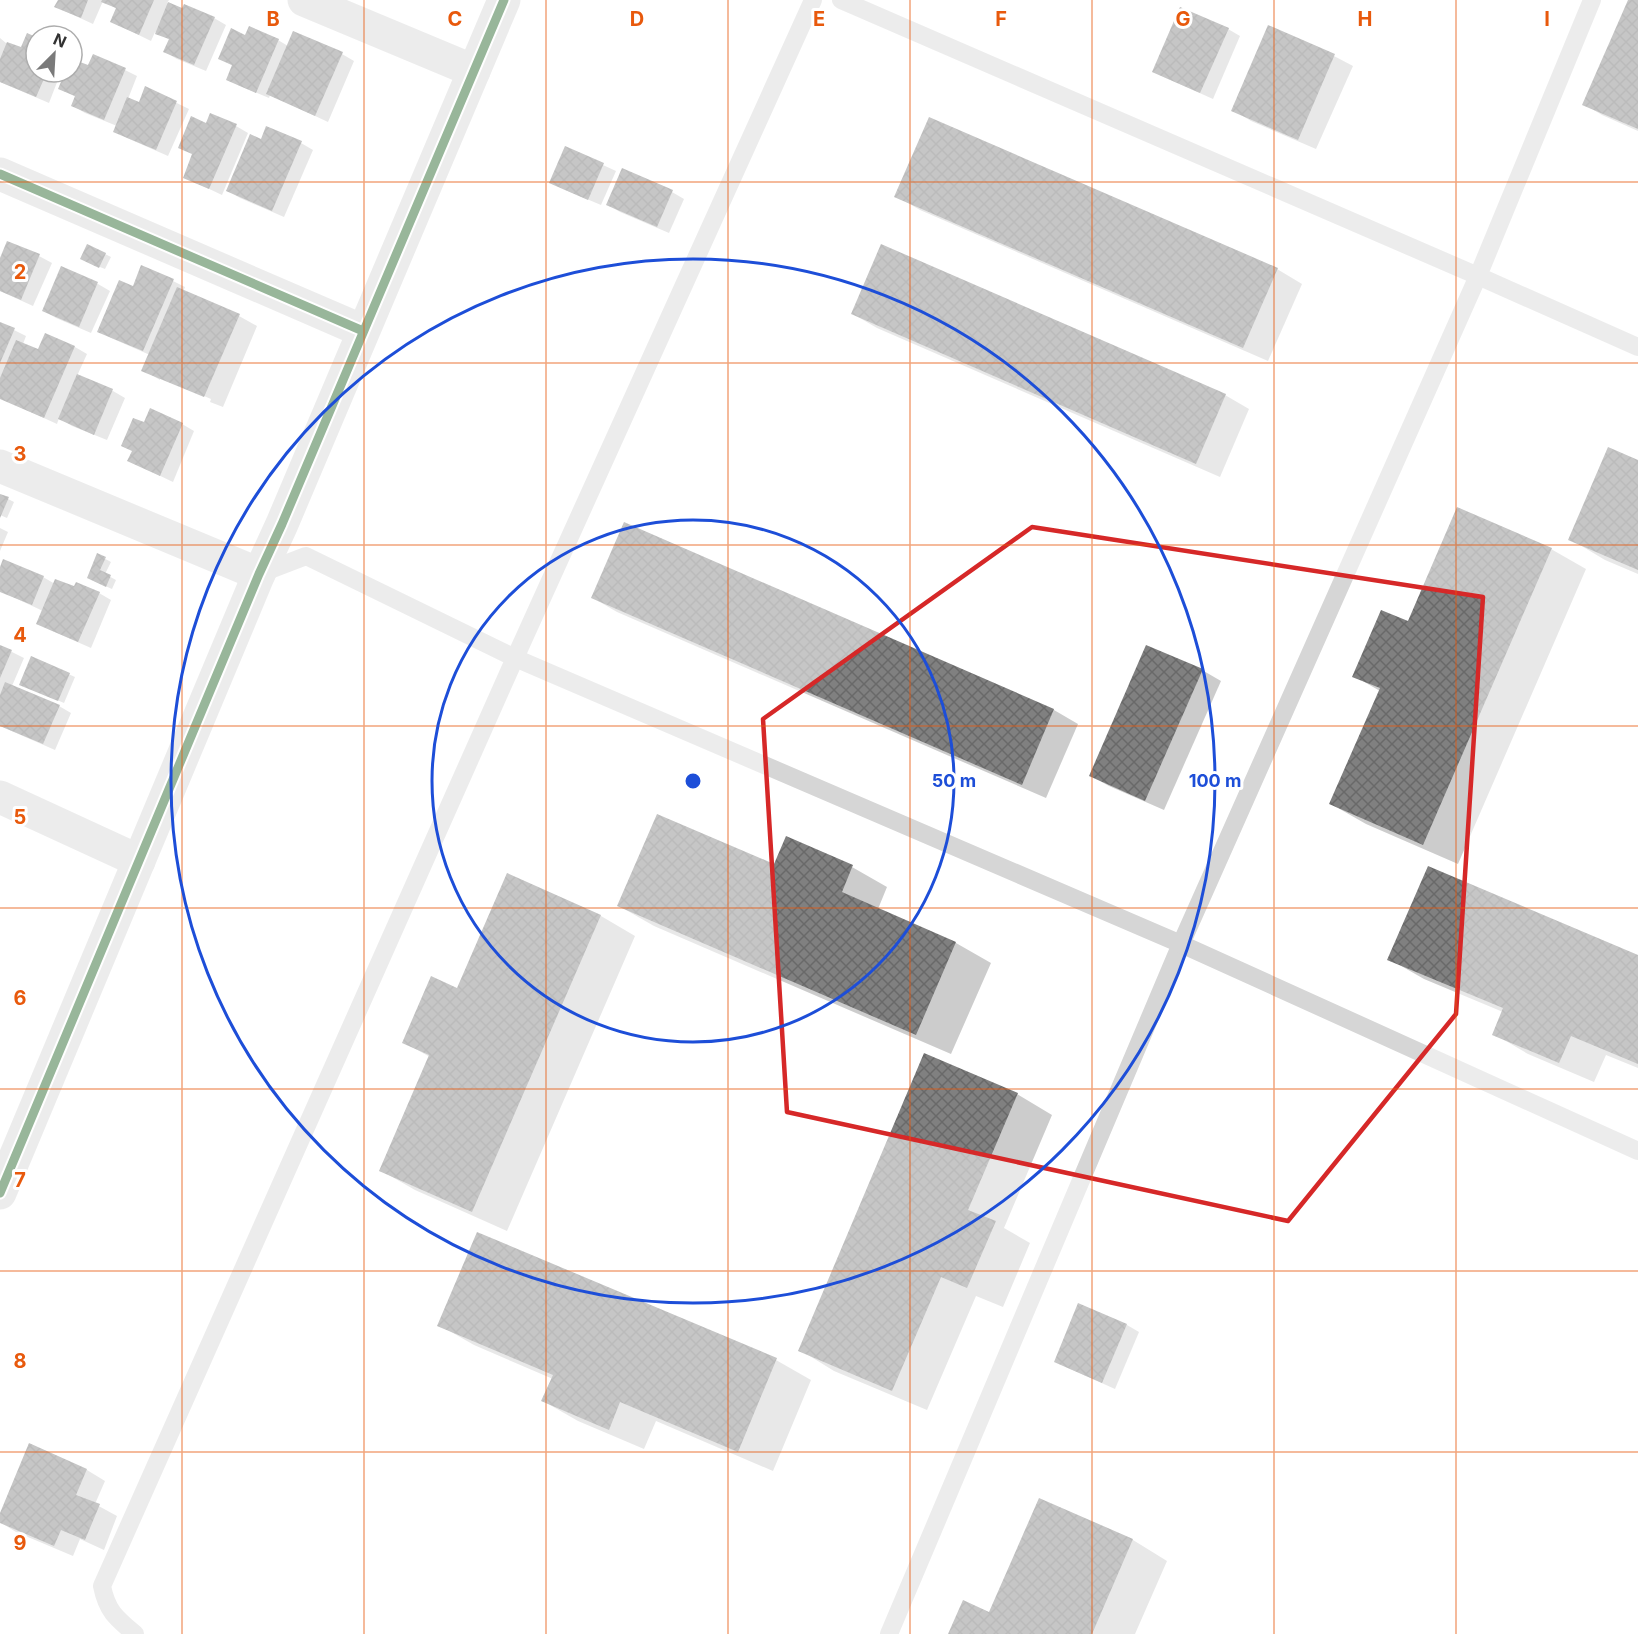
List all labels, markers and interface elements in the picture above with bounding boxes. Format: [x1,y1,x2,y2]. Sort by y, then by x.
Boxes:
text: B [266,7,280,31]
text: C [448,7,462,31]
text: D [630,7,644,31]
text: E [813,7,825,31]
text: F [995,7,1007,31]
text: G [1175,7,1191,31]
text: H [1358,7,1372,31]
text: I [1544,7,1550,31]
north arrow [24,24,84,84]
text: N [50,29,70,52]
text: 2 [14,260,26,284]
text: 3 [14,442,26,466]
text: 4 [13,623,27,647]
text: 50 m [932,770,976,791]
text: 100 m [1189,770,1241,791]
centre of rings [683,771,703,791]
text: 5 [14,805,26,829]
text: 6 [14,986,27,1010]
text: 7 [14,1168,26,1192]
text: 8 [13,1349,27,1373]
text: 9 [14,1531,27,1555]

